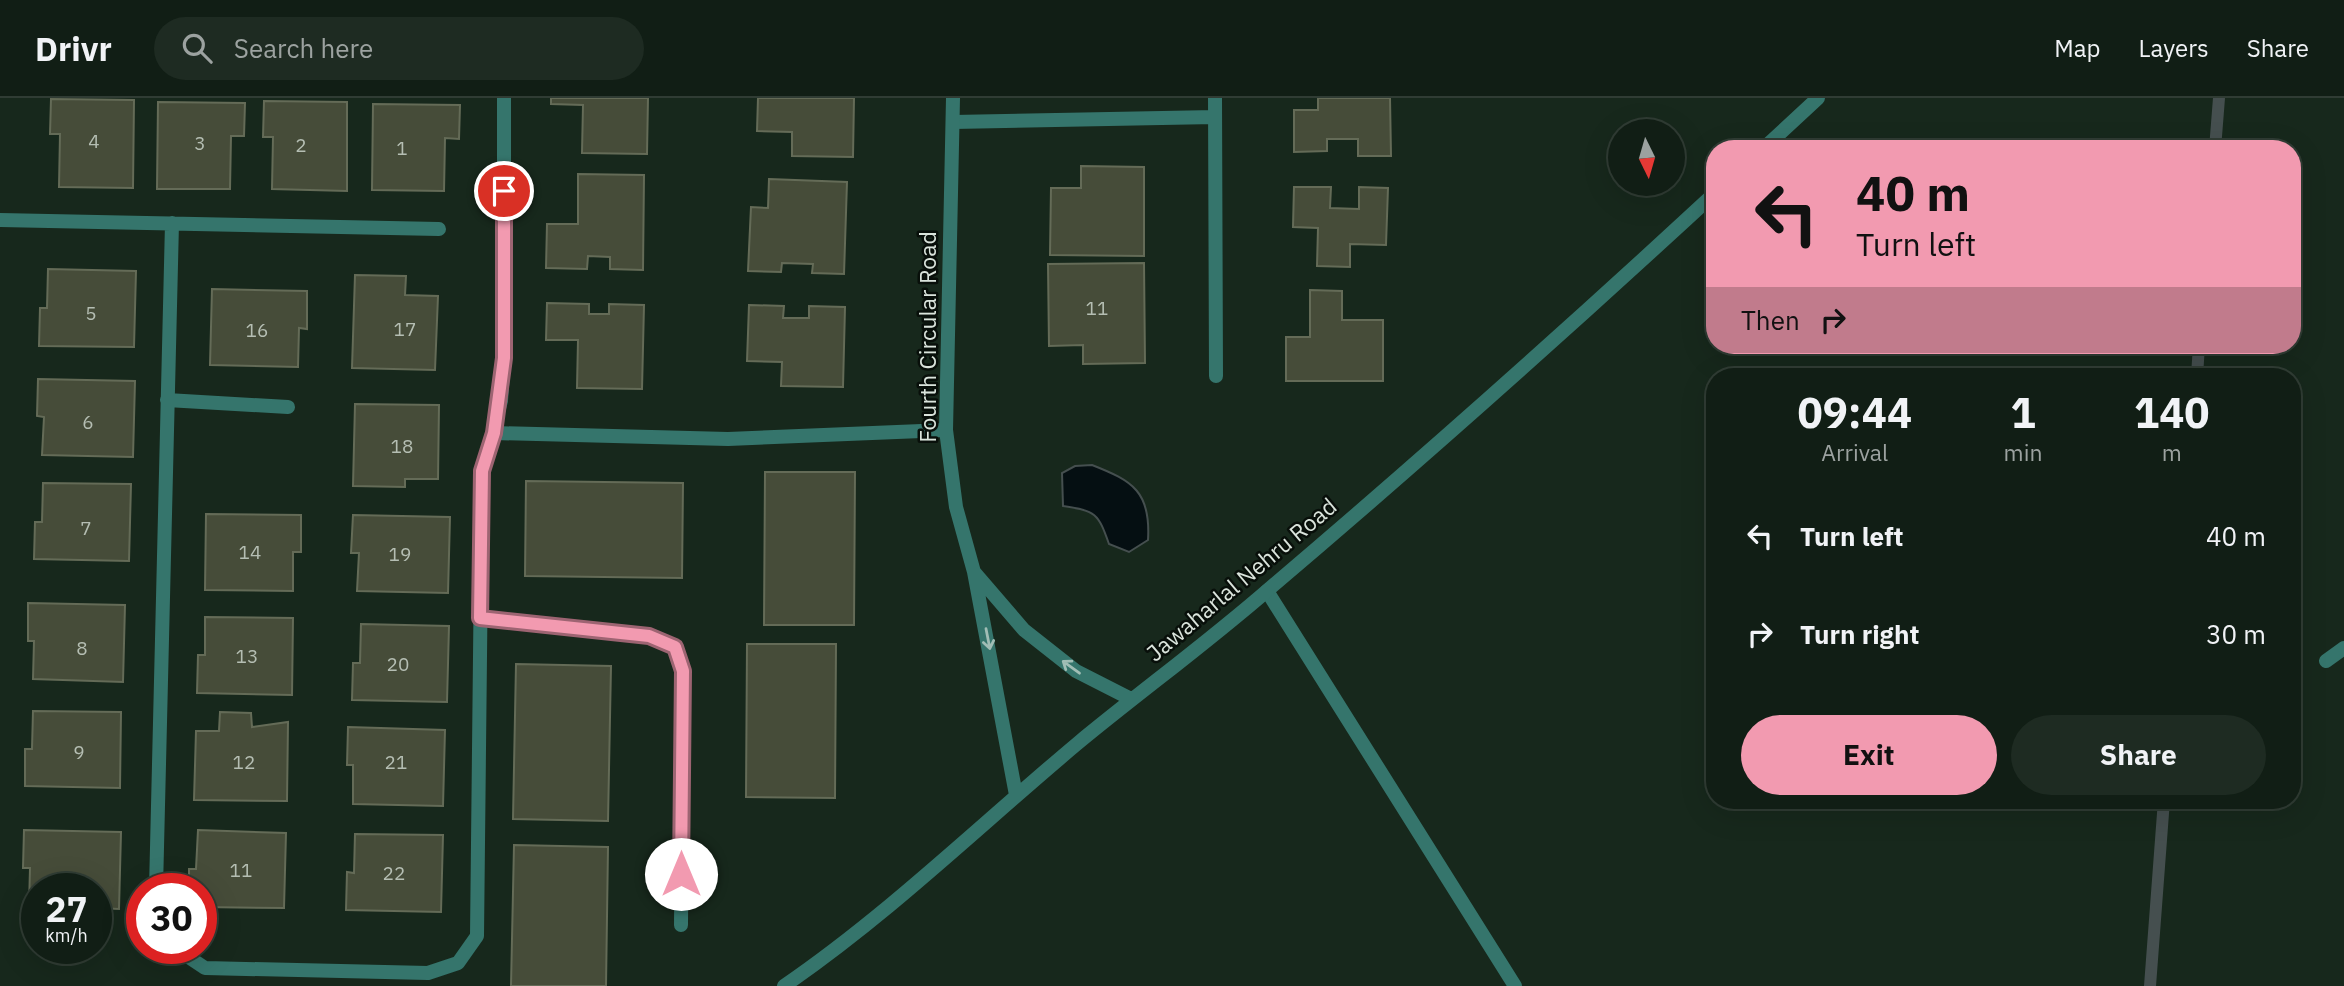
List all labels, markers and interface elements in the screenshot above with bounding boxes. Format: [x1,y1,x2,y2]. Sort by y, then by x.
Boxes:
search box [154,17,644,80]
text: Drivr [35,27,112,70]
icon: search [178,29,216,67]
text: Search here [234,31,373,65]
text: Map [2054,32,2101,64]
text: Layers [2139,32,2209,64]
text: Share [2247,32,2309,64]
north arrow [1608,119,1685,196]
map controls [1608,119,1685,196]
house number: 4 [88,129,100,153]
house number: 3 [194,131,206,155]
house number: 2 [295,133,307,157]
house number: 1 [396,136,408,160]
pin [474,161,534,221]
text: 40 m [1856,161,1970,224]
icon: left [1741,168,1832,259]
icon: arrive [485,172,523,210]
text: Turn left [1856,223,1976,265]
street label: Fourth Circular Road [912,231,942,443]
house number: 11 [1086,296,1108,320]
house number: 5 [85,301,97,325]
icon: right [1814,301,1852,339]
text: Then [1741,303,1800,337]
house number: 17 [394,317,416,341]
house number: 16 [246,318,268,342]
text: 09:44 [1797,385,1912,440]
text: 1 [2010,385,2036,440]
text: 140 [2134,385,2210,440]
house number: 6 [82,410,94,434]
house number: 18 [391,434,413,458]
text: Arrival [1821,437,1888,467]
text: min [2004,437,2042,467]
text: m [2162,437,2182,467]
street label: Jawaharlal Nehru Road [1140,491,1342,667]
house number: 7 [80,516,92,540]
icon: left [1741,517,1779,555]
text: Turn left [1800,519,1903,553]
text: 40 m [2206,519,2266,553]
house number: 14 [239,540,261,564]
house number: 19 [389,542,411,566]
icon: right [1741,615,1779,653]
text: Turn right [1800,617,1919,651]
text: 30 m [2206,617,2266,651]
one-way arrow [981,627,995,650]
house number: 8 [76,636,88,660]
house number: 13 [236,644,258,668]
house number: 20 [387,652,409,676]
one-way arrow [1062,660,1081,674]
button: Exit [1741,715,1997,795]
button: Share [2011,715,2266,795]
house number: 9 [73,740,85,764]
house number: 12 [233,750,255,774]
house number: 21 [385,750,407,774]
position arrow [644,837,718,911]
house number: 11 [230,858,252,882]
house number: 22 [383,861,405,885]
speed limit sign: 30 [126,873,217,964]
text: 27 [45,886,88,932]
text: km/h [45,924,88,947]

